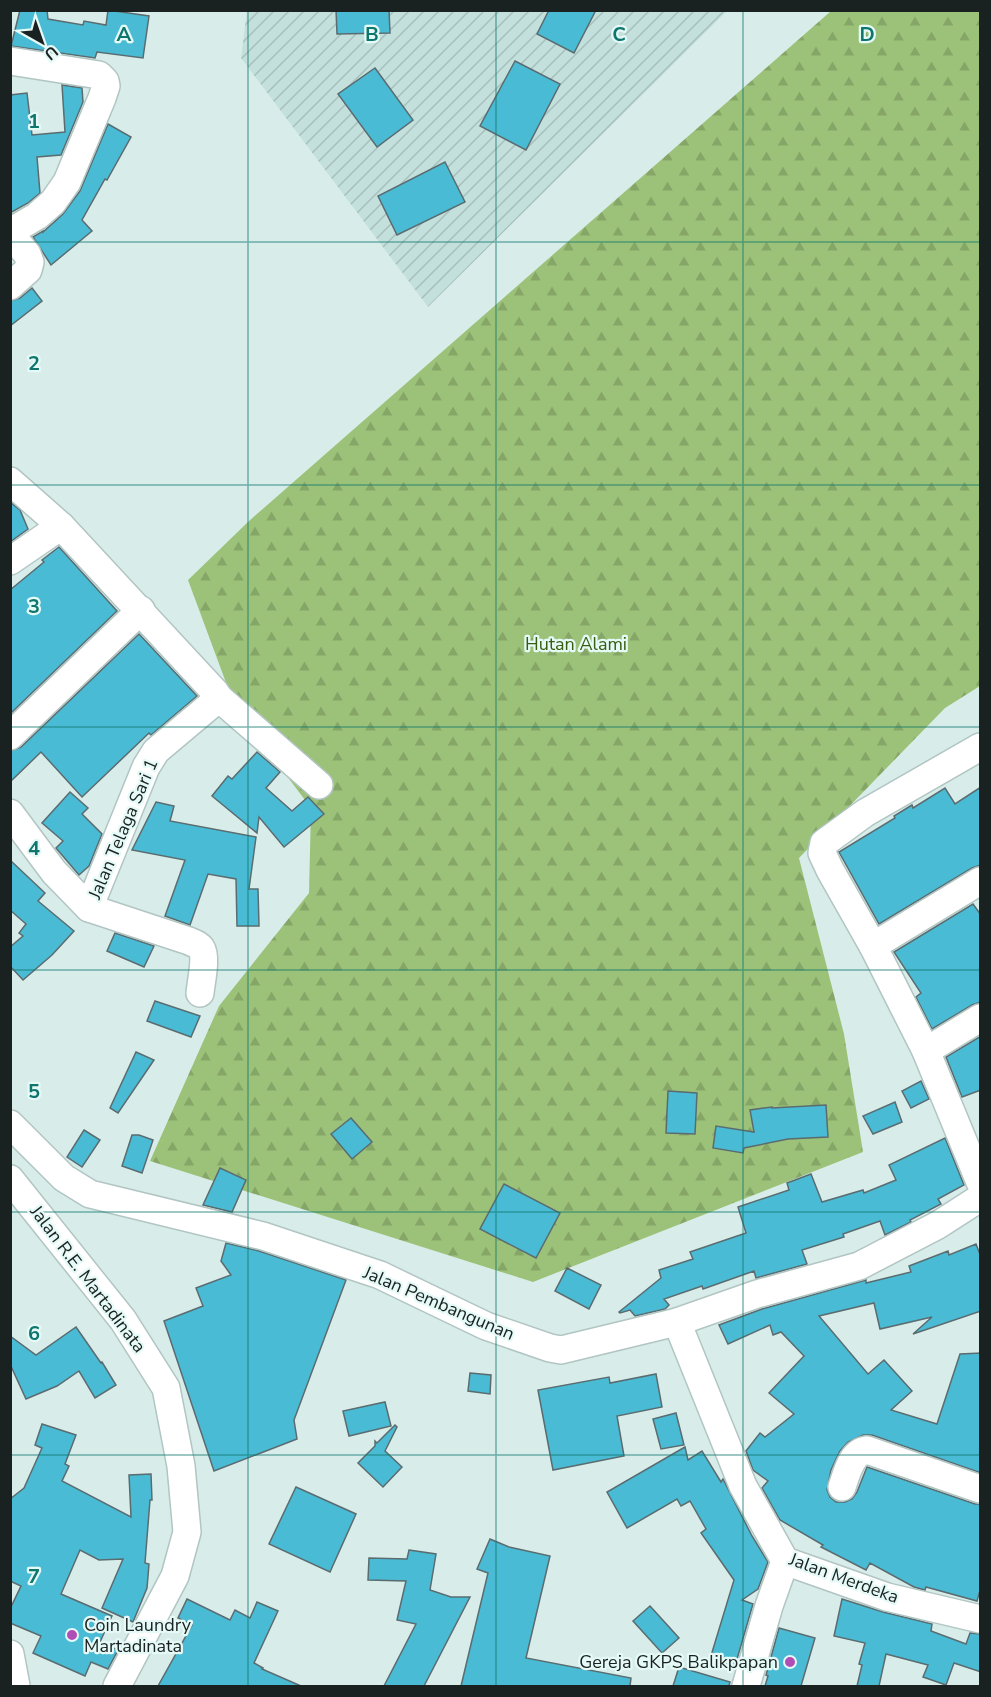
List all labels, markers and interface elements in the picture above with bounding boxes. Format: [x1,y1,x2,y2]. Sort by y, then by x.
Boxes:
north arrow [12,12,72,72]
text: A [117,21,132,48]
text: B [365,21,379,48]
text: C [612,21,626,48]
text: D [859,21,875,48]
text: U [39,41,63,65]
text: 1 [28,108,40,135]
text: 2 [28,350,40,377]
text: 3 [28,593,40,620]
park label: Hutan Alami [525,632,627,656]
street label: Jalan Telaga Sari 1 [82,755,163,904]
text: 4 [28,835,40,862]
text: 5 [28,1078,40,1105]
street label: Jalan R.E. Martadinata [24,1200,151,1358]
street label: Jalan Pembangunan [359,1260,518,1346]
text: 6 [28,1320,40,1347]
street label: Jalan Merdeka [785,1547,902,1609]
text: 7 [28,1563,40,1590]
place label: Coin Laundry Martadinata [84,1613,192,1658]
marker: Coin Laundry Martadinata [65,1628,79,1642]
place label: Gereja GKPS Balikpapan [579,1650,778,1674]
marker: Gereja GKPS Balikpapan [783,1655,797,1669]

